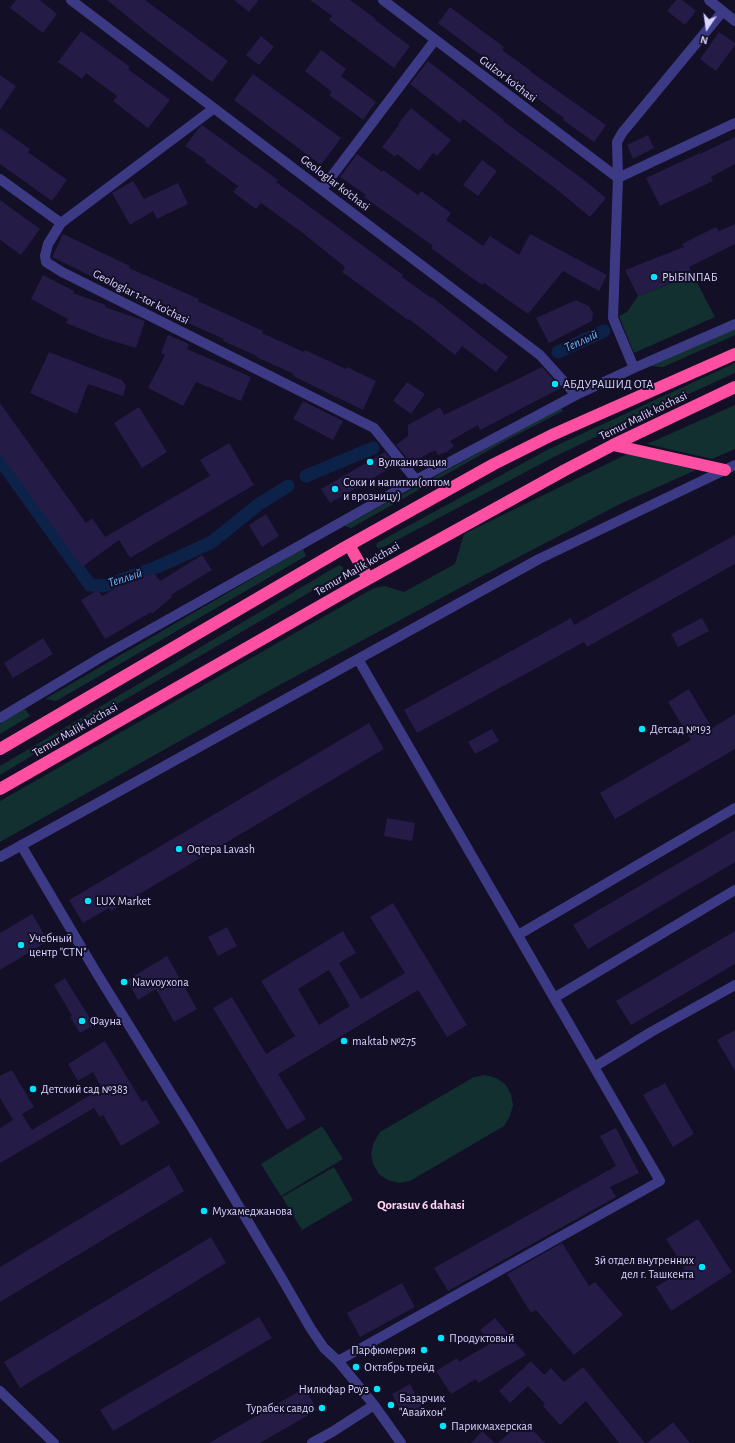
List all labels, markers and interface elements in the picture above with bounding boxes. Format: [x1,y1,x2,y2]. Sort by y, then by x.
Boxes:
north arrow [687,8,727,48]
text: N [699,34,709,46]
street label: Gulzor ko'chasi [476,53,540,105]
street label: Geologlar ko'chasi [297,152,373,214]
street label: Geologlar 1-tor ko'chasi [90,266,192,328]
place label: РЫБINПАБ [662,270,718,284]
marker: РЫБINПАБ [649,272,659,282]
water label: Теплый [562,327,600,355]
place label: АБДУРАШИД ОТА [563,377,653,391]
marker: АБДУРАШИД ОТА [550,379,560,389]
street label: Temur Malik ko'chasi [597,388,689,444]
place label: Вулканизация [378,455,447,469]
marker: Вулканизация [365,457,375,467]
place label: Соки и напитки(оптом и врозницу) [343,475,450,503]
marker: Соки и напитки(оптом и врозницу) [330,484,340,494]
street label: Temur Malik ko'chasi [312,539,402,599]
water label: Теплый [106,565,144,591]
street label: Temur Malik ko'chasi [30,700,120,760]
place label: Детсад №193 [650,722,711,736]
marker: Детсад №193 [637,724,647,734]
place label: Oqtepa Lavash [187,842,255,856]
marker: Oqtepa Lavash [174,844,184,854]
place label: LUX Market [96,894,151,908]
marker: LUX Market [83,896,93,906]
place label: Учебный центр "CTN" [29,931,86,959]
marker: Учебный центр "CTN" [16,940,26,950]
place label: Navvoyxona [132,975,189,989]
marker: Navvoyxona [119,977,129,987]
place label: Фауна [90,1014,121,1028]
marker: Фауна [77,1016,87,1026]
place label: maktab №275 [352,1034,416,1048]
marker: maktab №275 [339,1036,349,1046]
place label: Детский сад №383 [41,1082,128,1096]
marker: Детский сад №383 [28,1084,38,1094]
district label: Qorasuv 6 dahasi [377,1197,465,1213]
place label: Мухамеджанова [212,1204,292,1218]
marker: Мухамеджанова [199,1206,209,1216]
place label: 3й отдел внутренних дел г. Ташкента [595,1253,694,1281]
marker: 3й отдел внутренних дел г. Ташкента [697,1262,707,1272]
place label: Продуктовый [449,1331,514,1345]
marker: Продуктовый [436,1333,446,1343]
place label: Парфюмерия [351,1343,416,1357]
marker: Парфюмерия [419,1345,429,1355]
place label: Октябрь трейд [364,1360,435,1374]
marker: Октябрь трейд [351,1362,361,1372]
place label: Нилюфар Роуз [298,1382,369,1396]
marker: Нилюфар Роуз [372,1384,382,1394]
place label: Базарчик "Авайхон" [399,1391,446,1419]
marker: Базарчик "Авайхон" [386,1400,396,1410]
place label: Турабек савдо [246,1401,314,1415]
marker: Турабек савдо [317,1403,327,1413]
place label: Парикмахерская [451,1419,532,1433]
marker: Парикмахерская [438,1421,448,1431]

